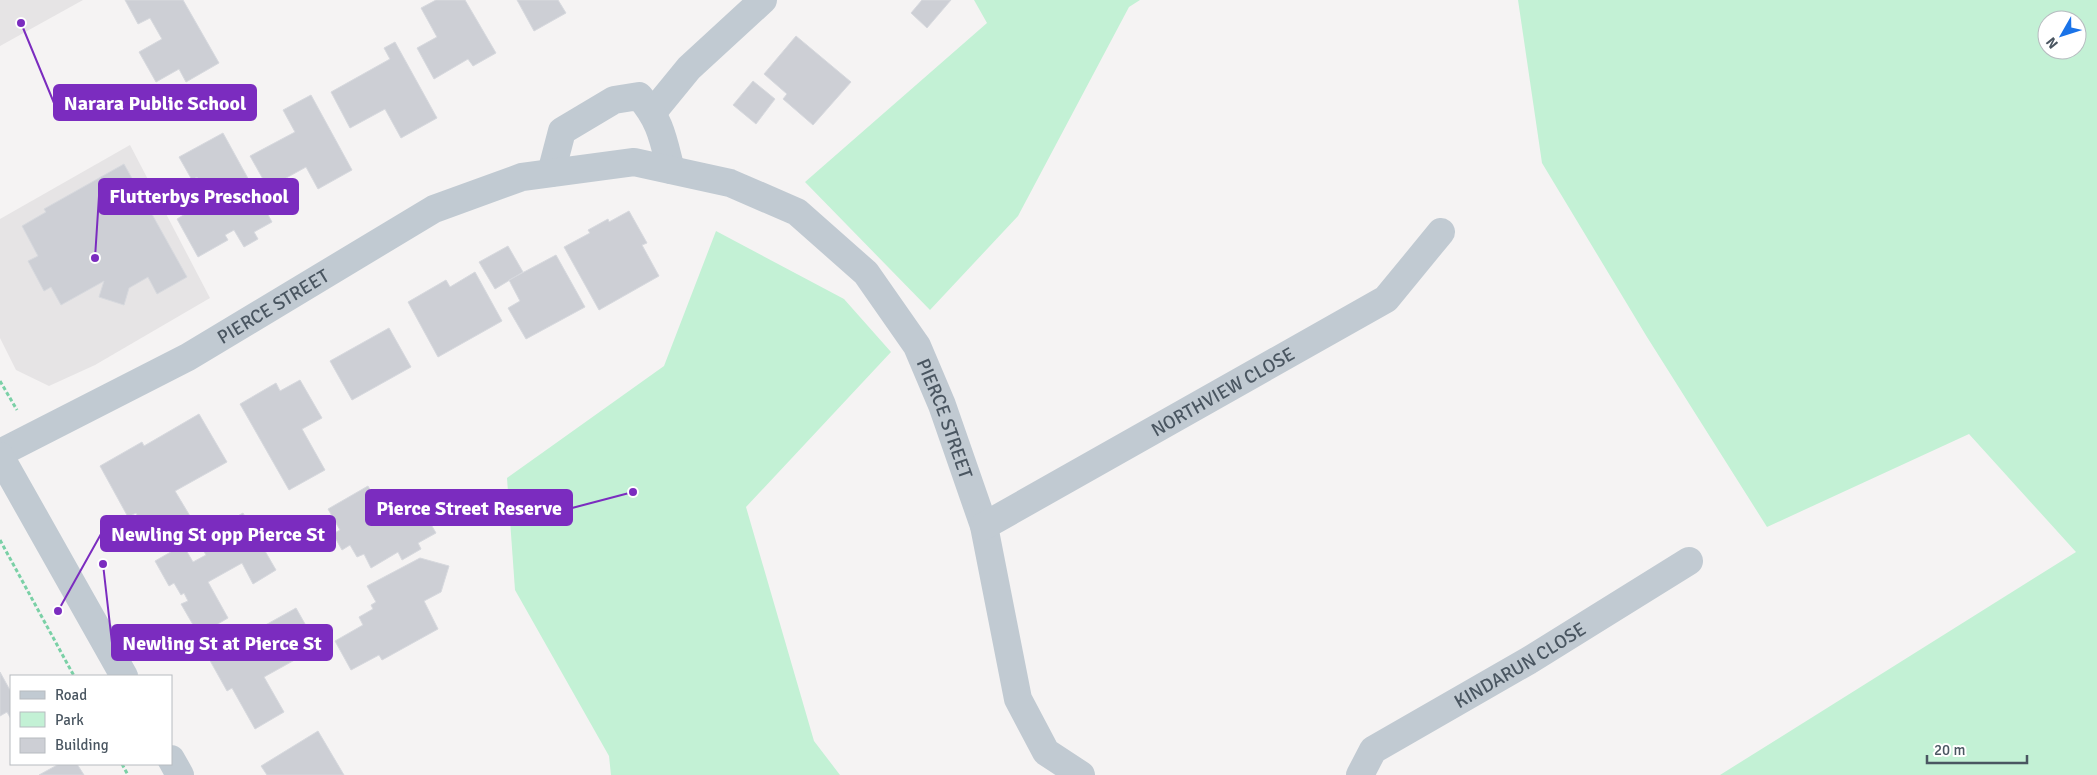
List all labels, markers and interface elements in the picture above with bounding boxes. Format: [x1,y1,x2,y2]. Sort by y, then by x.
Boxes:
north arrow [2037,10,2087,60]
text: N [2043,34,2062,52]
callout: Narara Public School [54,85,256,120]
text: Narara Public School [64,91,246,116]
callout: Flutterbys Preschool [99,179,298,214]
text: Flutterbys Preschool [109,184,289,209]
street label: PIERCE STREET [213,264,334,350]
street label: NORTHVIEW CLOSE [1147,342,1299,442]
street label: PIERCE STREET [911,355,978,483]
callout: Pierce Street Reserve [366,490,572,525]
text: Pierce Street Reserve [376,496,562,521]
callout: Newling St opp Pierce St [101,516,335,551]
text: Newling St opp Pierce St [111,522,325,547]
street label: KINDARUN CLOSE [1450,617,1591,714]
callout: Newling St at Pierce St [112,625,332,660]
text: Newling St at Pierce St [122,631,322,656]
legend [10,675,172,765]
text: Road [55,686,87,704]
text: Park [55,711,84,729]
scale bar [1927,732,2027,764]
text: Building [55,736,109,754]
text: 20 m [1934,741,1965,759]

